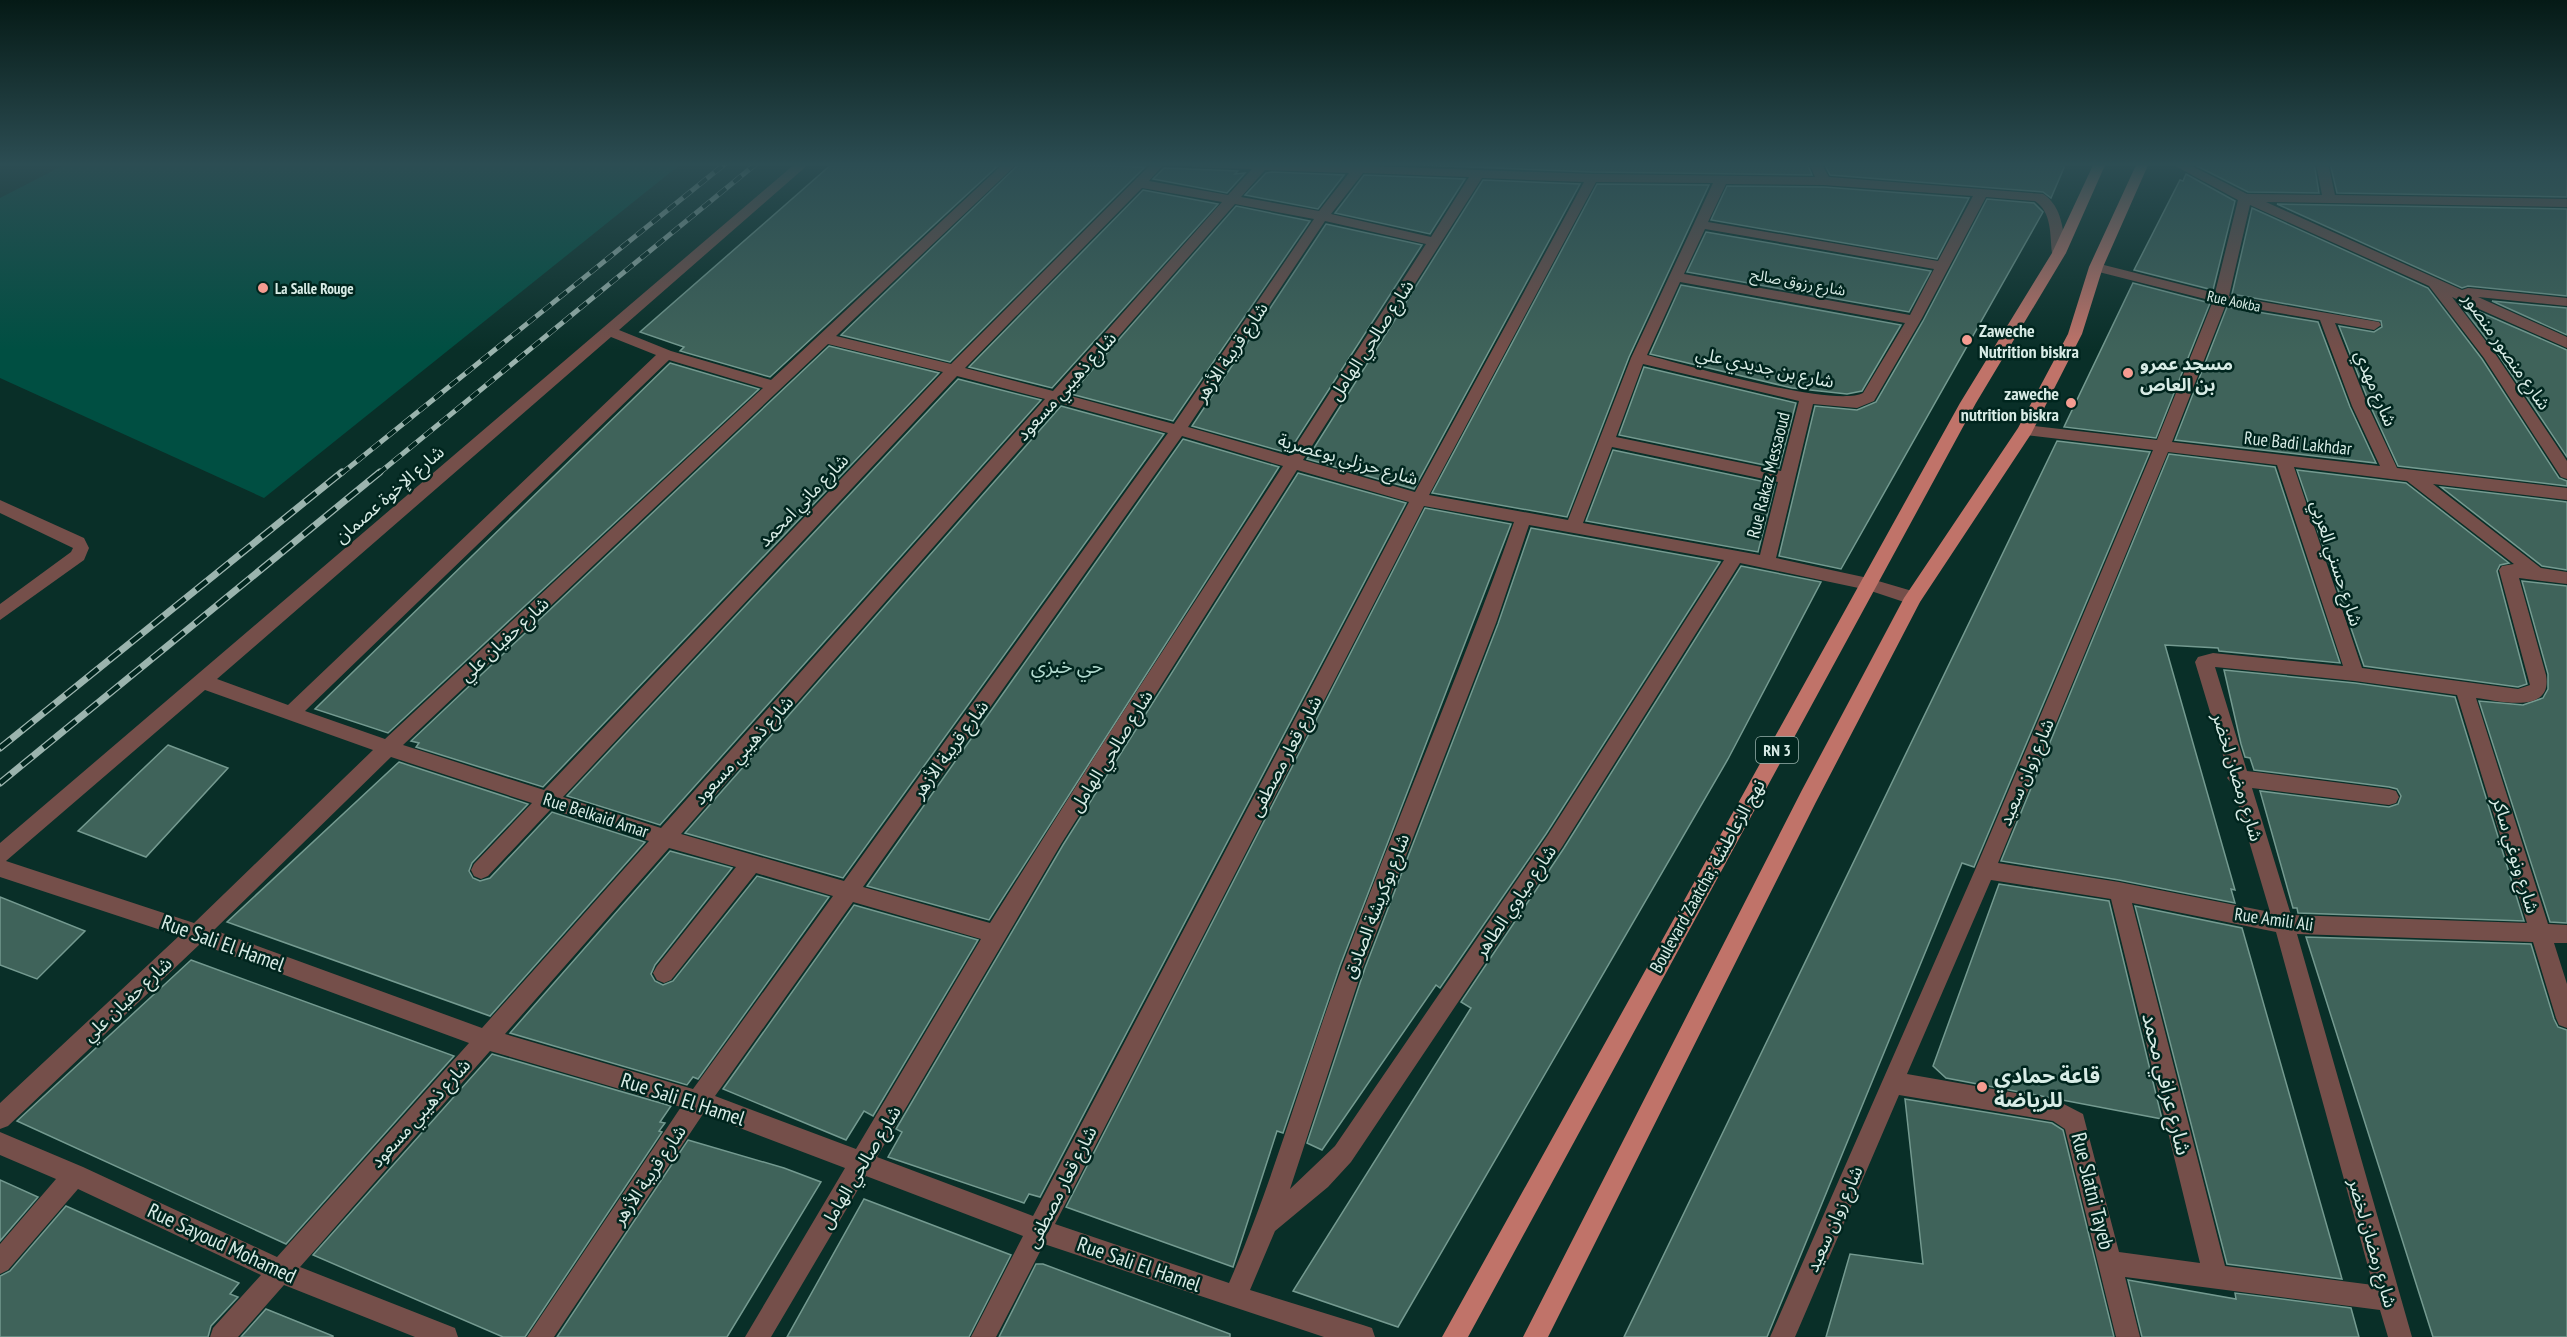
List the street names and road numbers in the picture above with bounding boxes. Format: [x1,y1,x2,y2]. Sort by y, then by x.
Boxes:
street label: شارع رزوق صالح [1748,264,1847,303]
street label: شارع صالحي الهامل [1323,275,1421,406]
street label: Rue Aokba [2205,286,2263,316]
street label: شارع منصور منصور [2455,287,2556,416]
street label: شارع قريبة الأزهر [1189,298,1275,409]
street label: شارع ذهيبي مسعود [1011,327,1123,447]
street label: شارع بن جديدي علي [1693,341,1836,396]
street label: شارع مهدي [2347,346,2402,431]
street label: Rue Rakaz Messaoud [1741,410,1795,540]
street label: Rue Badi Lakhdar [2243,426,2353,460]
street label: شارع حرزلي بوعصرية [1274,428,1421,493]
street label: شارع الإخوة عصمان [329,440,451,550]
street label: شارع ماني امحمد [753,449,855,553]
street label: شارع حسني العربي [2303,497,2368,630]
street label: شارع حفيان علي [454,592,556,689]
street label: شارع صالحي الهامل [1064,686,1160,818]
street label: شارع ذهيبي مسعود [688,691,800,811]
street label: شارع قعار مصطفى [1244,692,1329,822]
street label: شارع قريبة الأزهر [906,695,996,805]
street label: شارع رمضان لخضر [2204,709,2268,845]
street label: شارع زوان سعيد [1993,715,2062,830]
road number: RN 3 [1756,737,1798,763]
street label: Boulevard Zaatcha; نهج الزعاطشة [1644,775,1772,978]
street label: Rue Belkaid Amar [540,787,652,843]
street label: شارع ونوغي ساكر [2484,793,2545,917]
street label: شارع بوكريشة الصادق [1338,830,1417,983]
street label: شارع مياوي الطاهر [1468,841,1563,964]
street label: Rue Amili Ali [2233,902,2315,936]
street label: Rue Sali El Hamel [158,908,288,978]
street label: شارع حفيان علي [77,952,179,1049]
street label: شارع عرافي محمد [2133,1010,2198,1159]
street label: شارع ذهيبي مسعود [365,1054,477,1174]
street label: Rue Sali El Hamel [618,1066,749,1132]
street label: شارع صالحي الهامل [814,1101,908,1234]
street label: شارع قريبة الأزهر [607,1121,693,1232]
street label: شارع قعار مصطفى [1020,1122,1104,1253]
street label: Rue Slatni Tayeb [2065,1130,2121,1252]
street label: شارع زوان سعيد [1800,1162,1870,1277]
street label: شارع رمضان لخضر [2340,1175,2402,1311]
street label: Rue Sayoud Mohamed [143,1197,301,1289]
street label: Rue Sali El Hamel [1074,1230,1204,1298]

